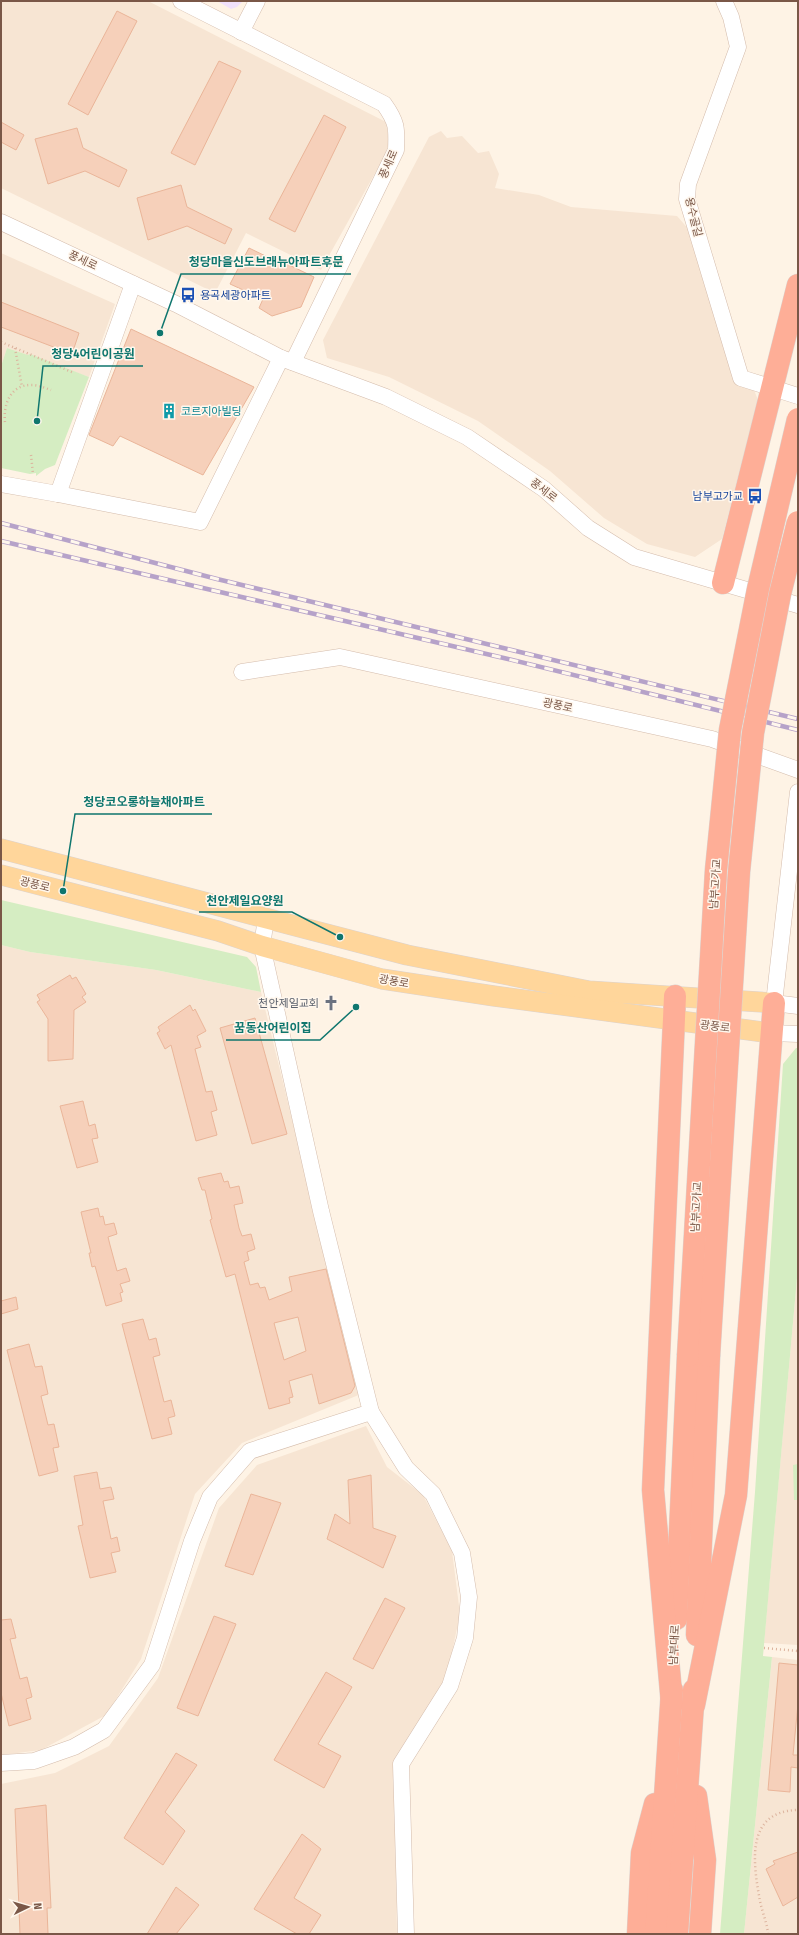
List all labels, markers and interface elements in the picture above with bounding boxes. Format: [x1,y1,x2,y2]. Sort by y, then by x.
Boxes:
street label: 풍세로 [377,148,400,181]
street label: 용수골길 [682,196,705,238]
street label: 풍세로 [66,248,99,273]
callout: 청당마을신도브래뉴아파트후문 [181,250,351,274]
text: 청당마을신도브래뉴아파트후문 [189,255,343,269]
bus stop icon: 용곡세광아파트 [179,286,197,304]
place label: 용곡세광아파트 [200,289,271,302]
callout: 청당4어린이공원 [43,342,143,366]
text: 청당4어린이공원 [51,347,135,361]
building icon: 코르지아빌딩 [160,402,178,420]
place label: 코르지아빌딩 [181,405,242,418]
street label: 풍세로 [528,476,560,505]
bus stop icon: 남부고가교 [746,487,764,505]
place label: 남부고가교 [692,490,743,503]
street label: 광풍로 [542,696,574,715]
callout: 청당코오롱하늘채아파트 [75,790,212,814]
text: 청당코오롱하늘채아파트 [83,795,205,809]
street label: 남부고가교 [707,858,724,910]
street label: 광풍로 [19,875,51,894]
callout: 천안제일요양원 [199,888,292,912]
text: 천안제일요양원 [206,894,284,908]
street label: 광풍로 [378,972,410,991]
church icon: 천안제일교회 [322,994,340,1012]
place label: 천안제일교회 [258,997,319,1010]
callout: 꿈동산어린이집 [226,1016,320,1040]
street label: 광풍로 [699,1018,731,1035]
text: 꿈동산어린이집 [234,1021,312,1035]
street label: 남부고가교 [689,1181,704,1233]
street label: 남부대로 [667,1624,682,1666]
north arrow [8,1887,48,1927]
text: N [31,1902,44,1910]

